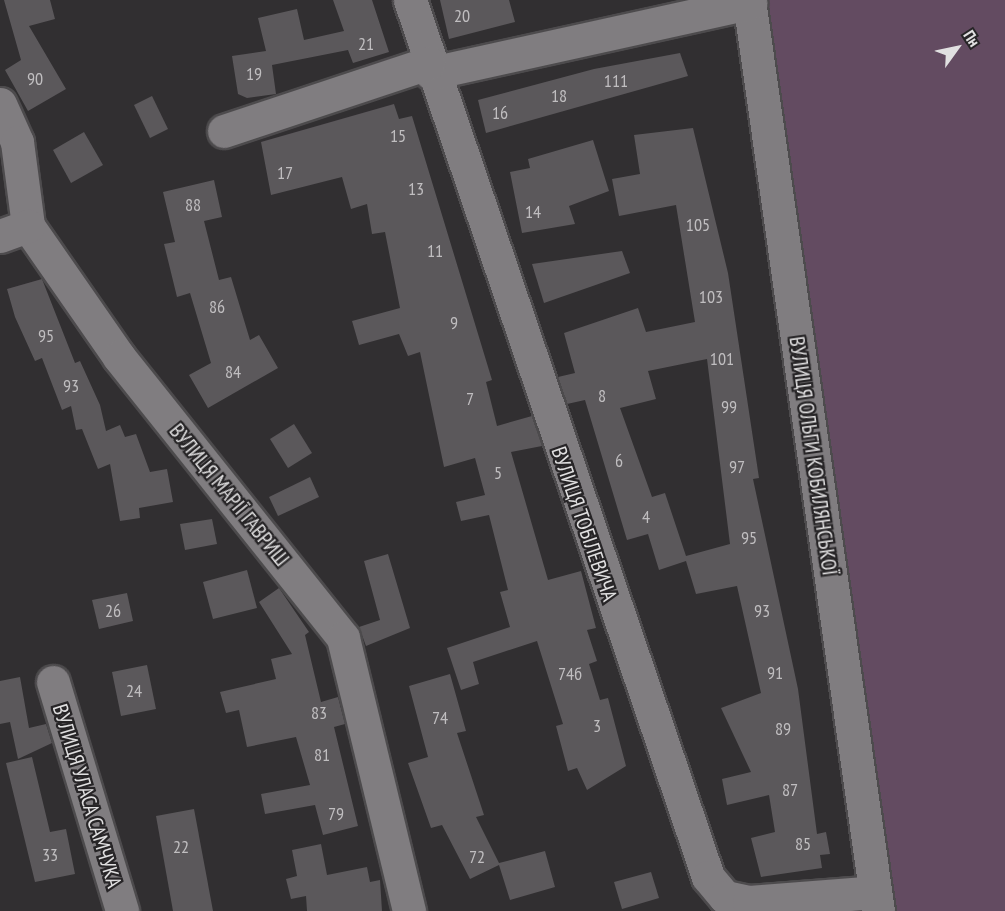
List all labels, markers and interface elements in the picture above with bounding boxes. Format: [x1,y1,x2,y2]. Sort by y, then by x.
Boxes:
house number: 20 [454,5,470,27]
north arrow [927,18,987,78]
text: Пн [959,26,985,50]
house number: 21 [358,33,374,55]
house number: 19 [246,63,262,85]
house number: 90 [27,68,43,90]
house number: 111 [604,70,628,92]
house number: 18 [551,85,567,107]
house number: 16 [492,102,508,124]
house number: 15 [390,125,406,147]
house number: 17 [277,162,293,184]
house number: 13 [408,178,424,200]
house number: 88 [185,194,201,216]
house number: 14 [525,201,541,223]
house number: 105 [686,214,710,236]
house number: 11 [427,240,443,262]
house number: 103 [699,286,723,308]
house number: 86 [209,296,225,318]
house number: 9 [450,312,458,334]
house number: 95 [38,325,54,347]
street label: ВУЛИЦЯ ОЛЬГИ КОБИЛЯНСЬКОЇ [784,335,842,577]
house number: 101 [710,348,734,370]
house number: 84 [225,361,241,383]
house number: 93 [63,375,79,397]
house number: 8 [598,385,606,407]
house number: 7 [466,388,474,410]
house number: 99 [721,396,737,418]
street label: ВУЛИЦЯ МАРІЇ ГАВРИШ [164,419,294,571]
street label: ВУЛИЦЯ ТОБІЛЕВИЧА [546,443,622,605]
house number: 6 [615,450,623,472]
house number: 97 [729,456,745,478]
house number: 5 [494,462,502,484]
house number: 4 [642,506,650,528]
house number: 95 [741,527,757,549]
house number: 26 [105,600,121,622]
house number: 93 [754,600,770,622]
house number: 91 [767,662,783,684]
house number: 74б [558,663,582,685]
house number: 24 [126,680,142,702]
street label: ВУЛИЦЯ УЛАСА САМЧУКА [47,701,127,891]
house number: 83 [311,702,327,724]
house number: 74 [432,707,448,729]
house number: 3 [593,715,601,737]
house number: 89 [775,718,791,740]
house number: 81 [314,744,330,766]
house number: 87 [782,779,798,801]
house number: 79 [328,803,344,825]
house number: 85 [795,833,811,855]
house number: 22 [173,836,189,858]
house number: 33 [42,844,58,866]
house number: 72 [469,846,485,868]

